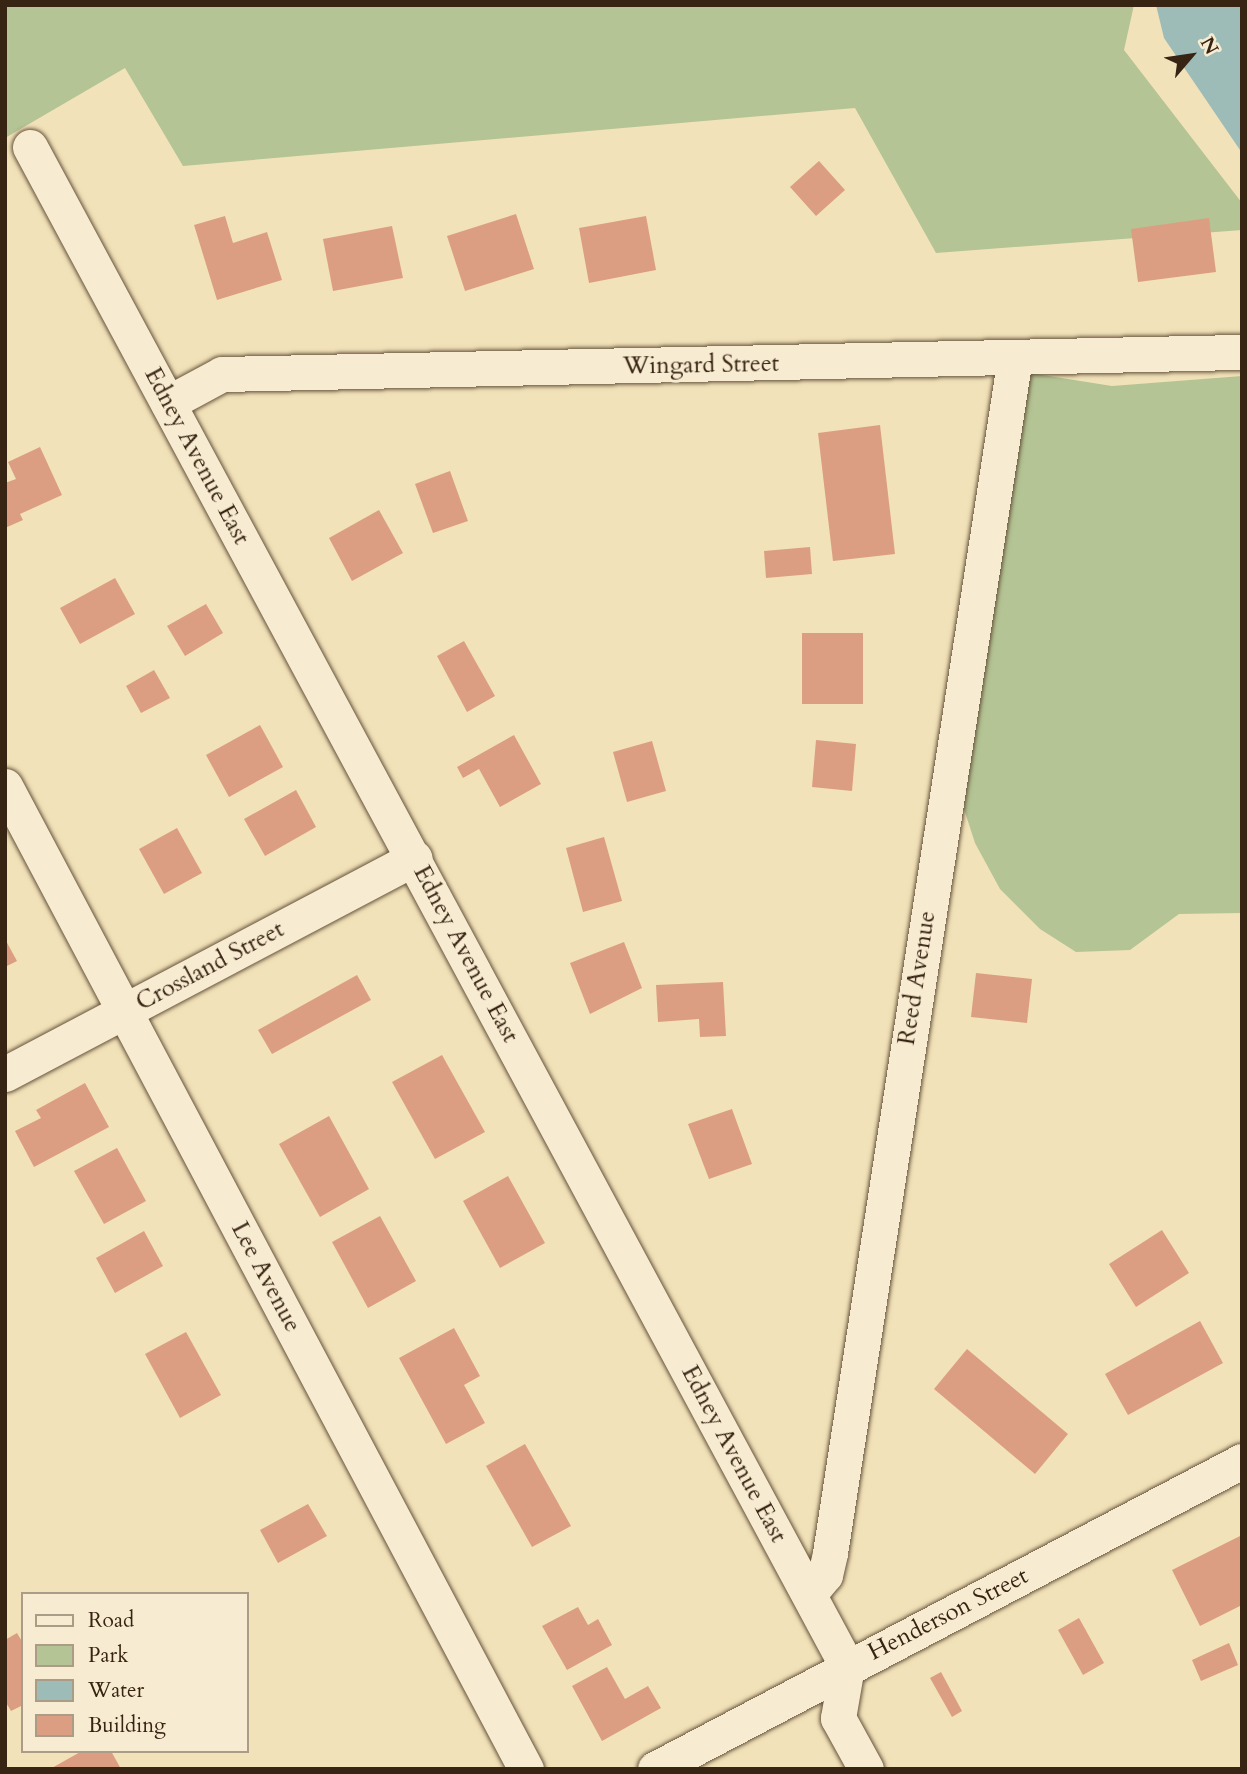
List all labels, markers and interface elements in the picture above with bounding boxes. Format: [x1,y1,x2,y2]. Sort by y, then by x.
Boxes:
north arrow [1156,21,1226,91]
text: N [1194,32,1225,59]
street label: Wingard Street [623,349,779,381]
street label: Edney Avenue East [138,363,256,549]
street label: Edney Avenue East [407,861,525,1047]
street label: Reed Avenue [892,909,942,1047]
street label: Crossland Street [131,915,289,1017]
street label: Lee Avenue [225,1217,307,1337]
street label: Edney Avenue East [675,1361,793,1547]
street label: Henderson Street [863,1561,1033,1667]
legend [21,1592,248,1753]
text: Road [88,1606,134,1635]
text: Park [88,1641,128,1670]
text: Water [88,1676,144,1705]
text: Building [88,1711,166,1740]

